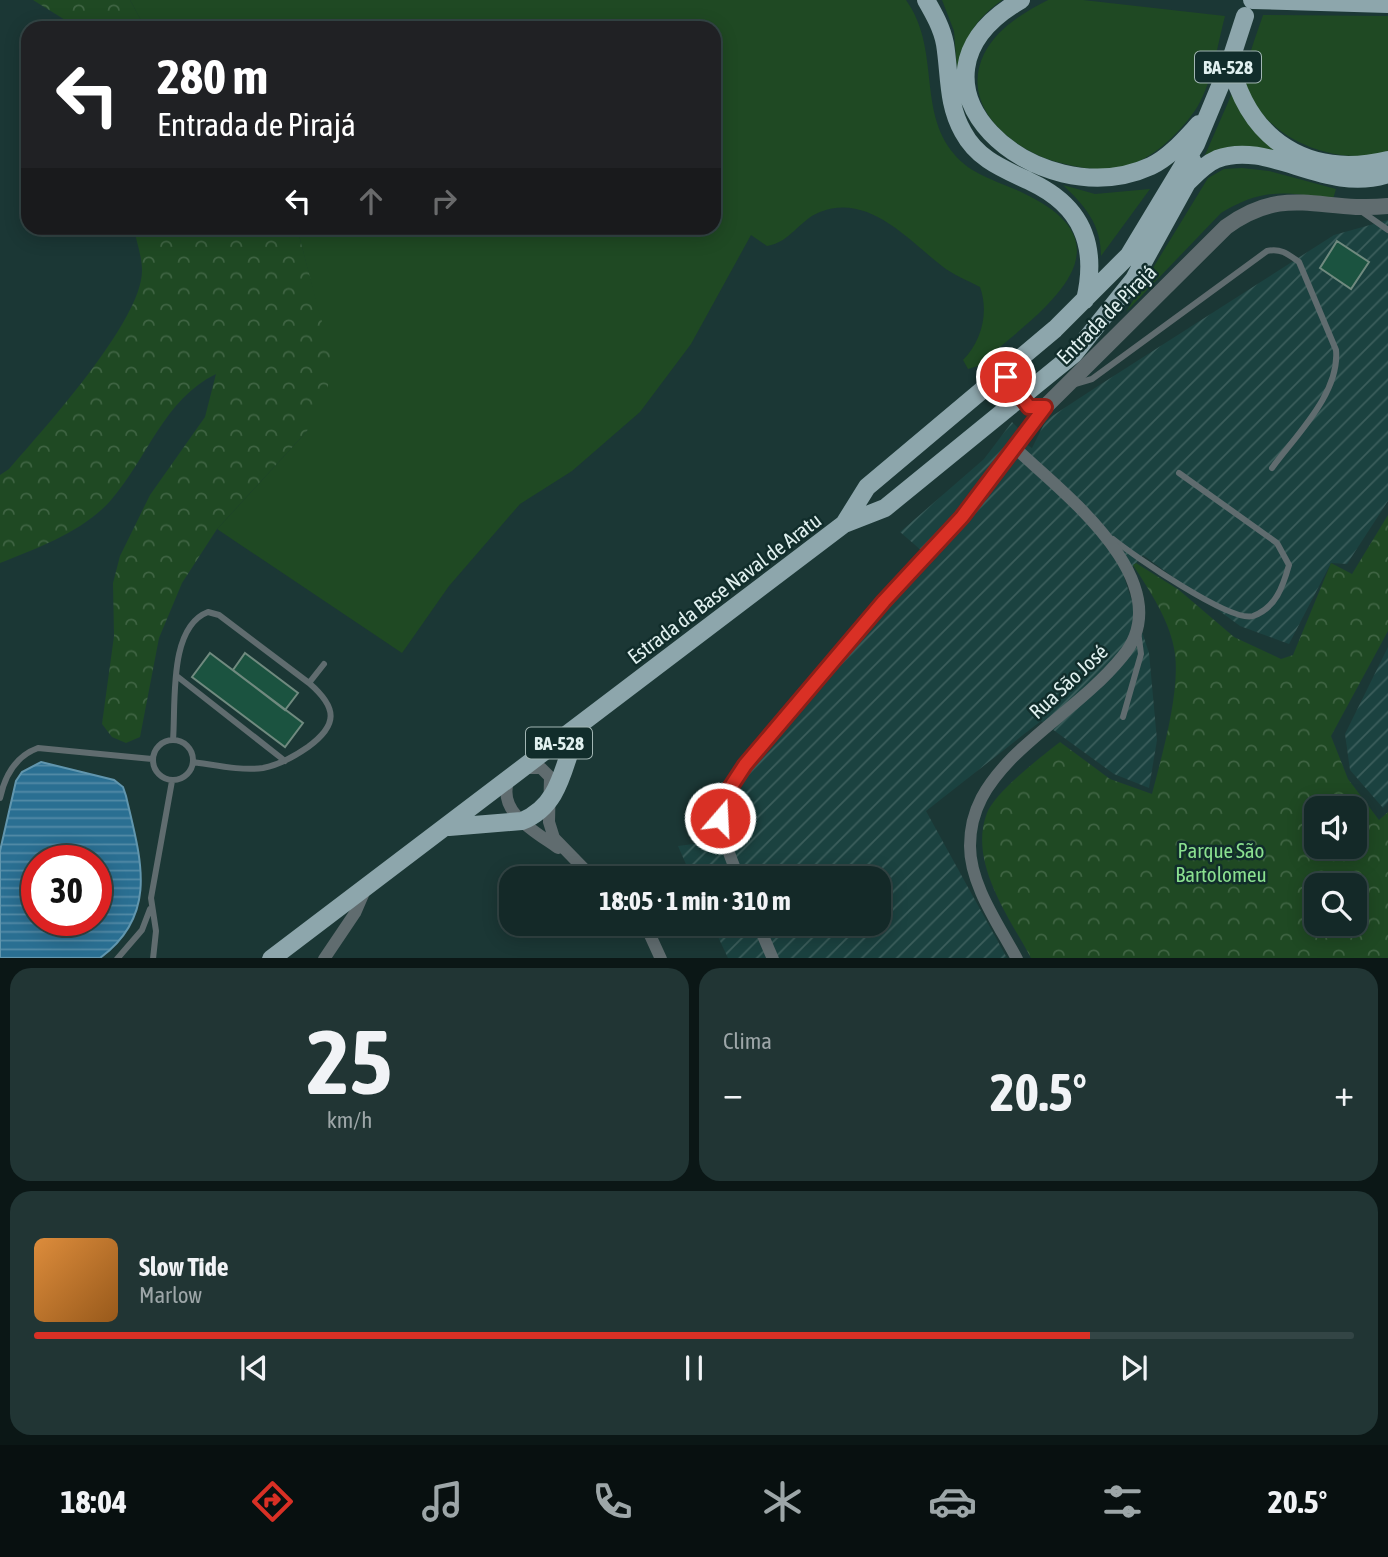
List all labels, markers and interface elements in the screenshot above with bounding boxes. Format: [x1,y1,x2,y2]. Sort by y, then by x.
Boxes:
text: 280 m [157,48,268,104]
icon: left [42,49,133,140]
road number: BA-528 [1195,52,1261,82]
text: Entrada de Pirajá [157,106,356,143]
icon: left [279,182,317,220]
icon: ahead [352,182,390,220]
icon: right [425,182,463,220]
street label: Entrada de Pirajá [1051,259,1161,369]
pin [976,347,1036,407]
icon: arrive [987,358,1025,396]
street label: Estrada da Base Naval de Aratu [623,507,825,669]
street label: Rua São José [1024,639,1112,723]
road number: BA-528 [526,728,592,758]
position arrow [683,781,757,855]
map controls [1304,796,1367,936]
button: sound [1304,796,1367,859]
park label: Parque São Bartolomeu [1175,838,1267,886]
speed limit sign: 30 [21,845,112,936]
button: search [1304,873,1367,936]
text: 18:05 · 1 min · 310 m [599,886,791,916]
text: 25 [307,1009,392,1113]
text: Clima [723,1028,772,1054]
text: 20.5° [990,1062,1087,1122]
text: − [723,1071,743,1114]
text: + [1334,1071,1354,1114]
text: km/h [327,1107,372,1133]
text: Slow Tide [139,1252,229,1282]
text: Marlow [139,1282,202,1308]
icon: previous [235,1349,273,1387]
icon: pause [675,1349,713,1387]
icon: next [1115,1349,1153,1387]
icon: directions [248,1477,297,1526]
icon: music [418,1477,467,1526]
icon: phone [588,1477,637,1526]
icon: climate [758,1477,807,1526]
icon: car [928,1477,977,1526]
icon: filters [1098,1477,1147,1526]
text: 18:04 [60,1483,127,1520]
text: 20.5° [1268,1483,1327,1520]

